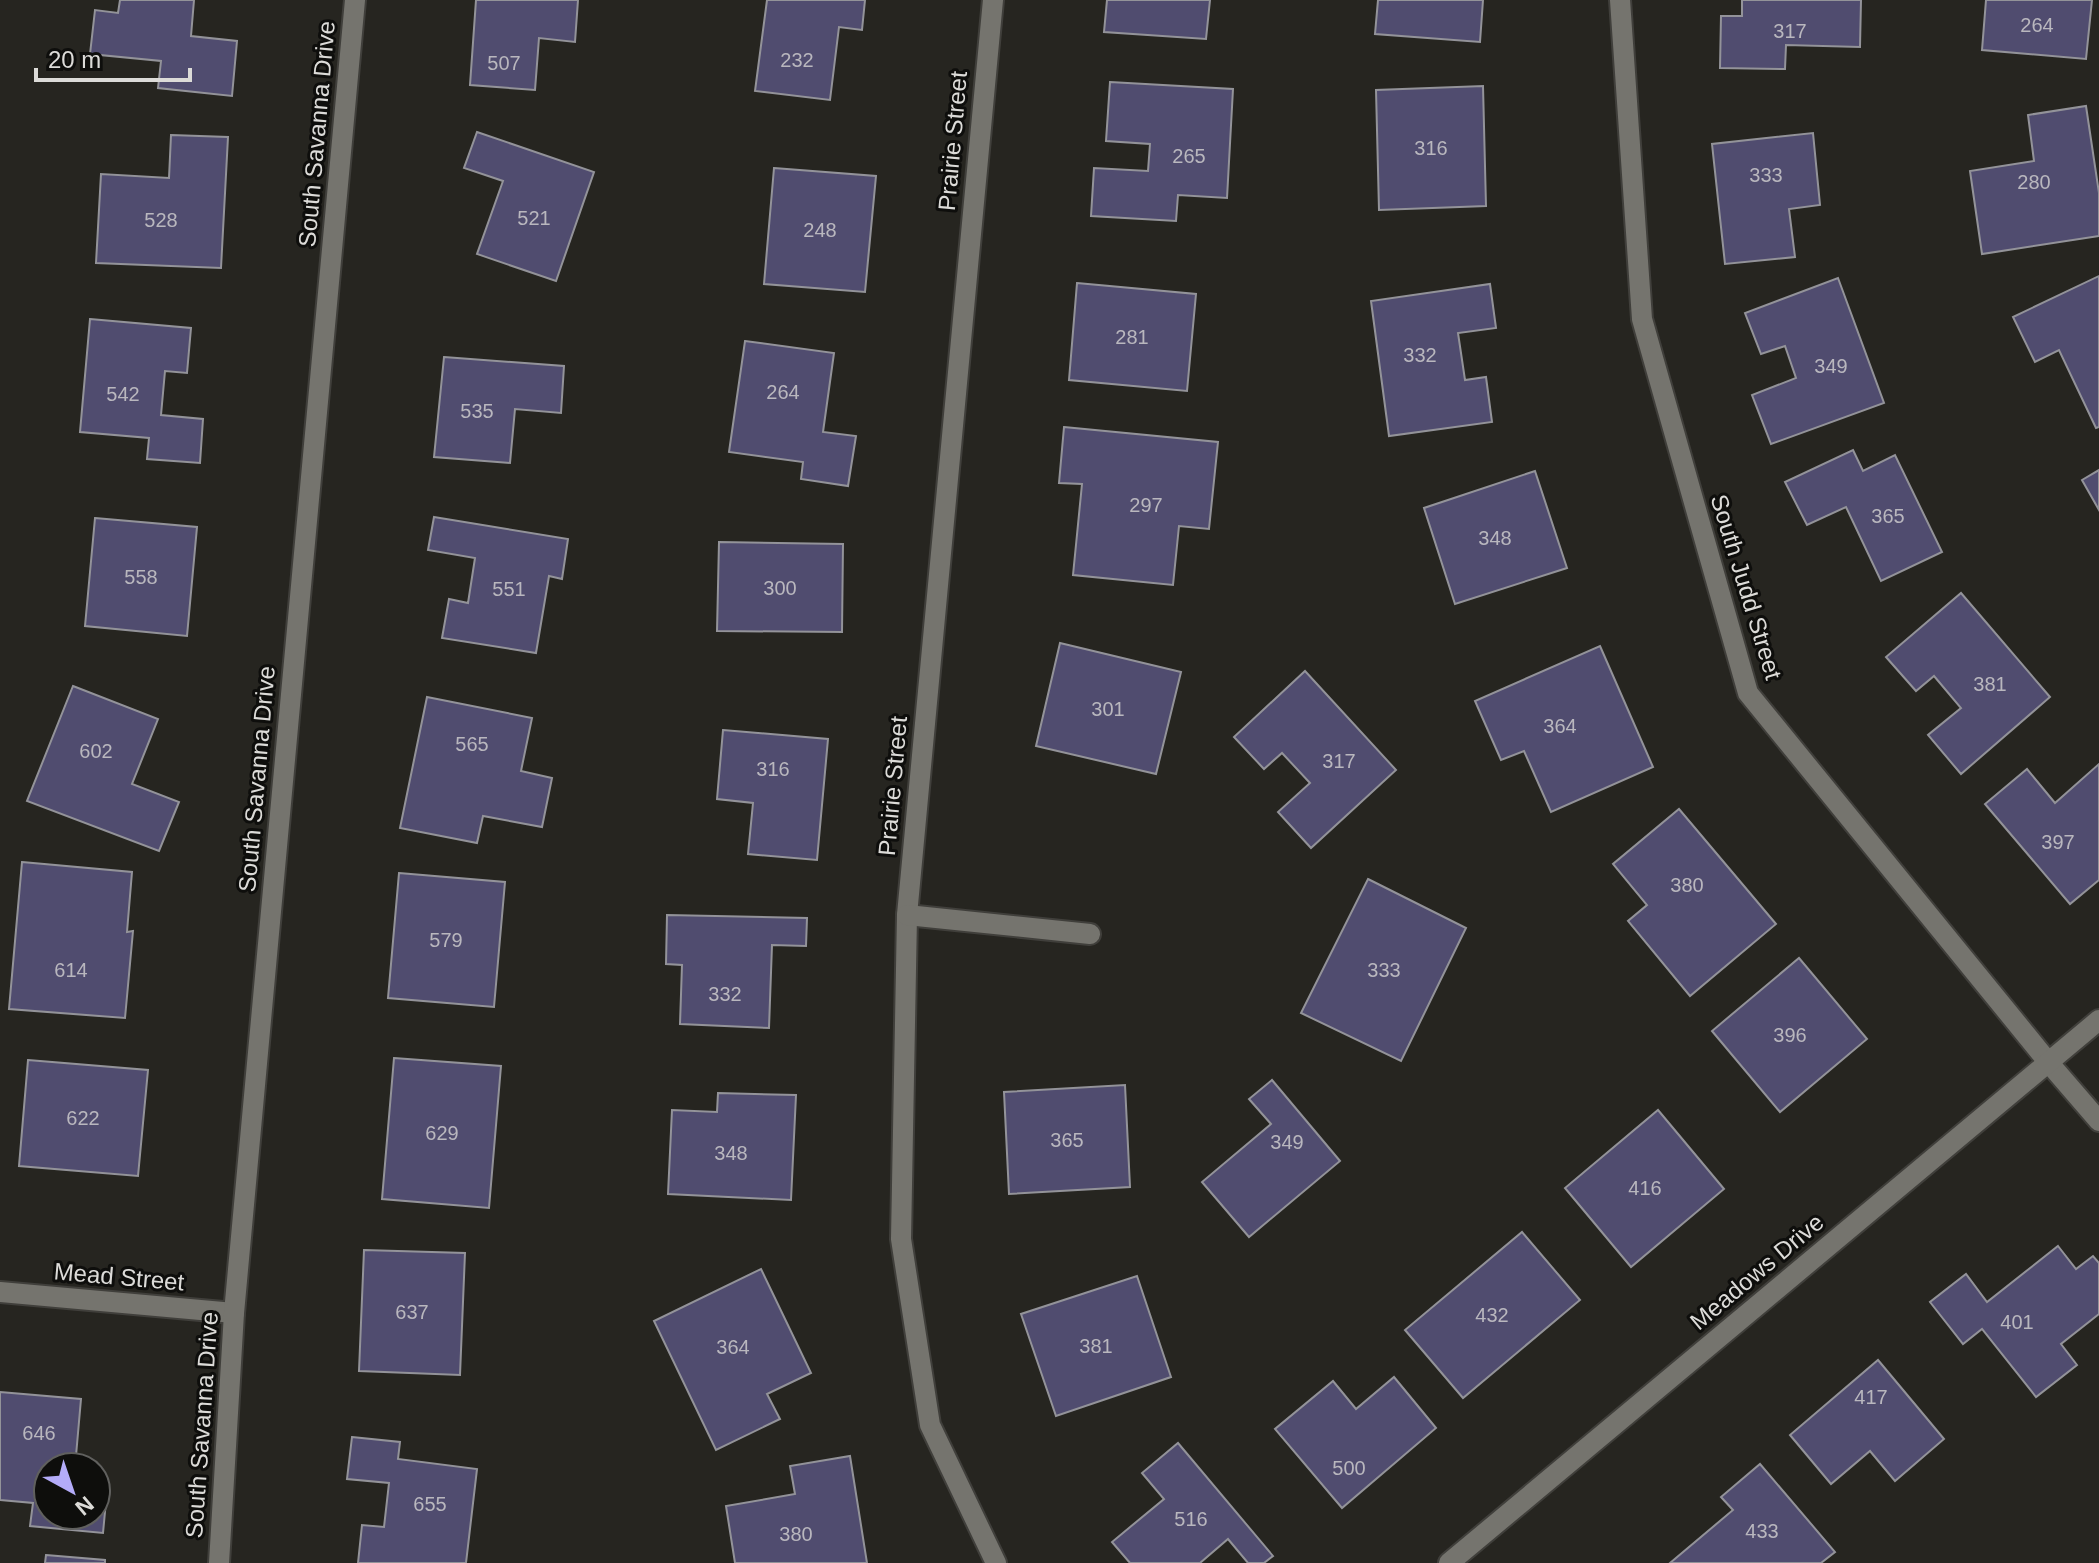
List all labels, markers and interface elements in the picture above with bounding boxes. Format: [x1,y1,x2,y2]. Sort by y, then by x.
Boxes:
house number: 264 [2020,14,2054,36]
street label: South Savanna Drive [293,20,340,248]
house number: 317 [1773,20,1807,42]
scale bar [36,32,190,82]
text: 20 m [48,46,101,73]
house number: 232 [780,49,814,71]
house number: 507 [487,52,521,74]
street label: Prairie Street [933,70,972,212]
house number: 316 [1414,137,1448,159]
house number: 265 [1172,145,1206,167]
house number: 333 [1749,164,1783,186]
house number: 280 [2017,171,2051,193]
house number: 521 [517,207,551,229]
house number: 528 [144,209,178,231]
house number: 248 [803,219,837,241]
house number: 281 [1115,326,1149,348]
house number: 332 [1403,344,1437,366]
house number: 349 [1814,355,1848,377]
house number: 264 [766,381,800,403]
house number: 542 [106,383,140,405]
house number: 535 [460,400,494,422]
street label: South Judd Street [1705,491,1788,683]
house number: 297 [1129,494,1163,516]
house number: 365 [1871,505,1905,527]
house number: 348 [1478,527,1512,549]
house number: 558 [124,566,158,588]
house number: 300 [763,577,797,599]
house number: 551 [492,578,526,600]
street label: South Savanna Drive [233,665,280,893]
house number: 381 [1973,673,2007,695]
house number: 301 [1091,698,1125,720]
street label: Prairie Street [873,715,912,857]
house number: 364 [1543,715,1577,737]
house number: 565 [455,733,489,755]
house number: 602 [79,740,113,762]
house number: 317 [1322,750,1356,772]
house number: 316 [756,758,790,780]
house number: 397 [2041,831,2075,853]
house number: 380 [1670,874,1704,896]
house number: 579 [429,929,463,951]
house number: 614 [54,959,88,981]
house number: 333 [1367,959,1401,981]
house number: 332 [708,983,742,1005]
house number: 396 [1773,1024,1807,1046]
house number: 622 [66,1107,100,1129]
house number: 629 [425,1122,459,1144]
house number: 365 [1050,1129,1084,1151]
house number: 349 [1270,1131,1304,1153]
house number: 348 [714,1142,748,1164]
house number: 416 [1628,1177,1662,1199]
street label: Meadows Drive [1685,1208,1829,1335]
street label: Mead Street [53,1257,186,1296]
house number: 637 [395,1301,429,1323]
house number: 432 [1475,1304,1509,1326]
street label: South Savanna Drive [180,1311,223,1539]
house number: 401 [2000,1311,2034,1333]
house number: 381 [1079,1335,1113,1357]
house number: 364 [716,1336,750,1358]
house number: 417 [1854,1386,1888,1408]
house number: 646 [22,1422,56,1444]
north arrow [32,1451,112,1531]
house number: 500 [1332,1457,1366,1479]
text: N [70,1491,99,1521]
house number: 655 [413,1493,447,1515]
house number: 516 [1174,1508,1208,1530]
house number: 433 [1745,1520,1779,1542]
house number: 380 [779,1523,813,1545]

